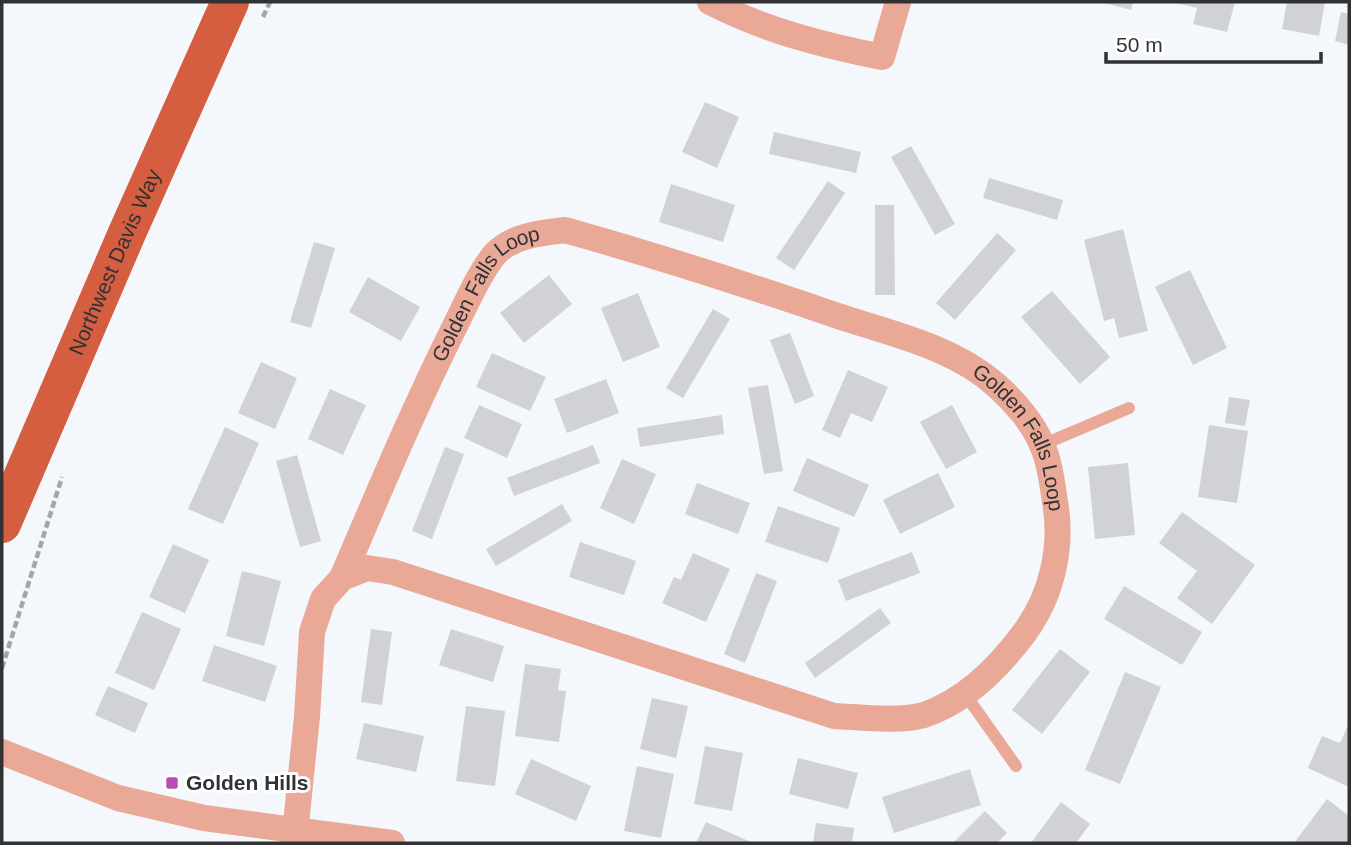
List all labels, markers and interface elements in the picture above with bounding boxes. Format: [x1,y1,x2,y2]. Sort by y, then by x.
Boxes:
scale bar [1106,21,1321,65]
text: 50 m [1116,33,1163,56]
street label: Northwest Davis Way [64,165,165,358]
street label: Golden Falls Loop [427,222,542,365]
street label: Golden Falls Loop [969,359,1068,513]
place label: Golden Hills [186,771,309,794]
marker: Golden Hills [164,775,180,791]

